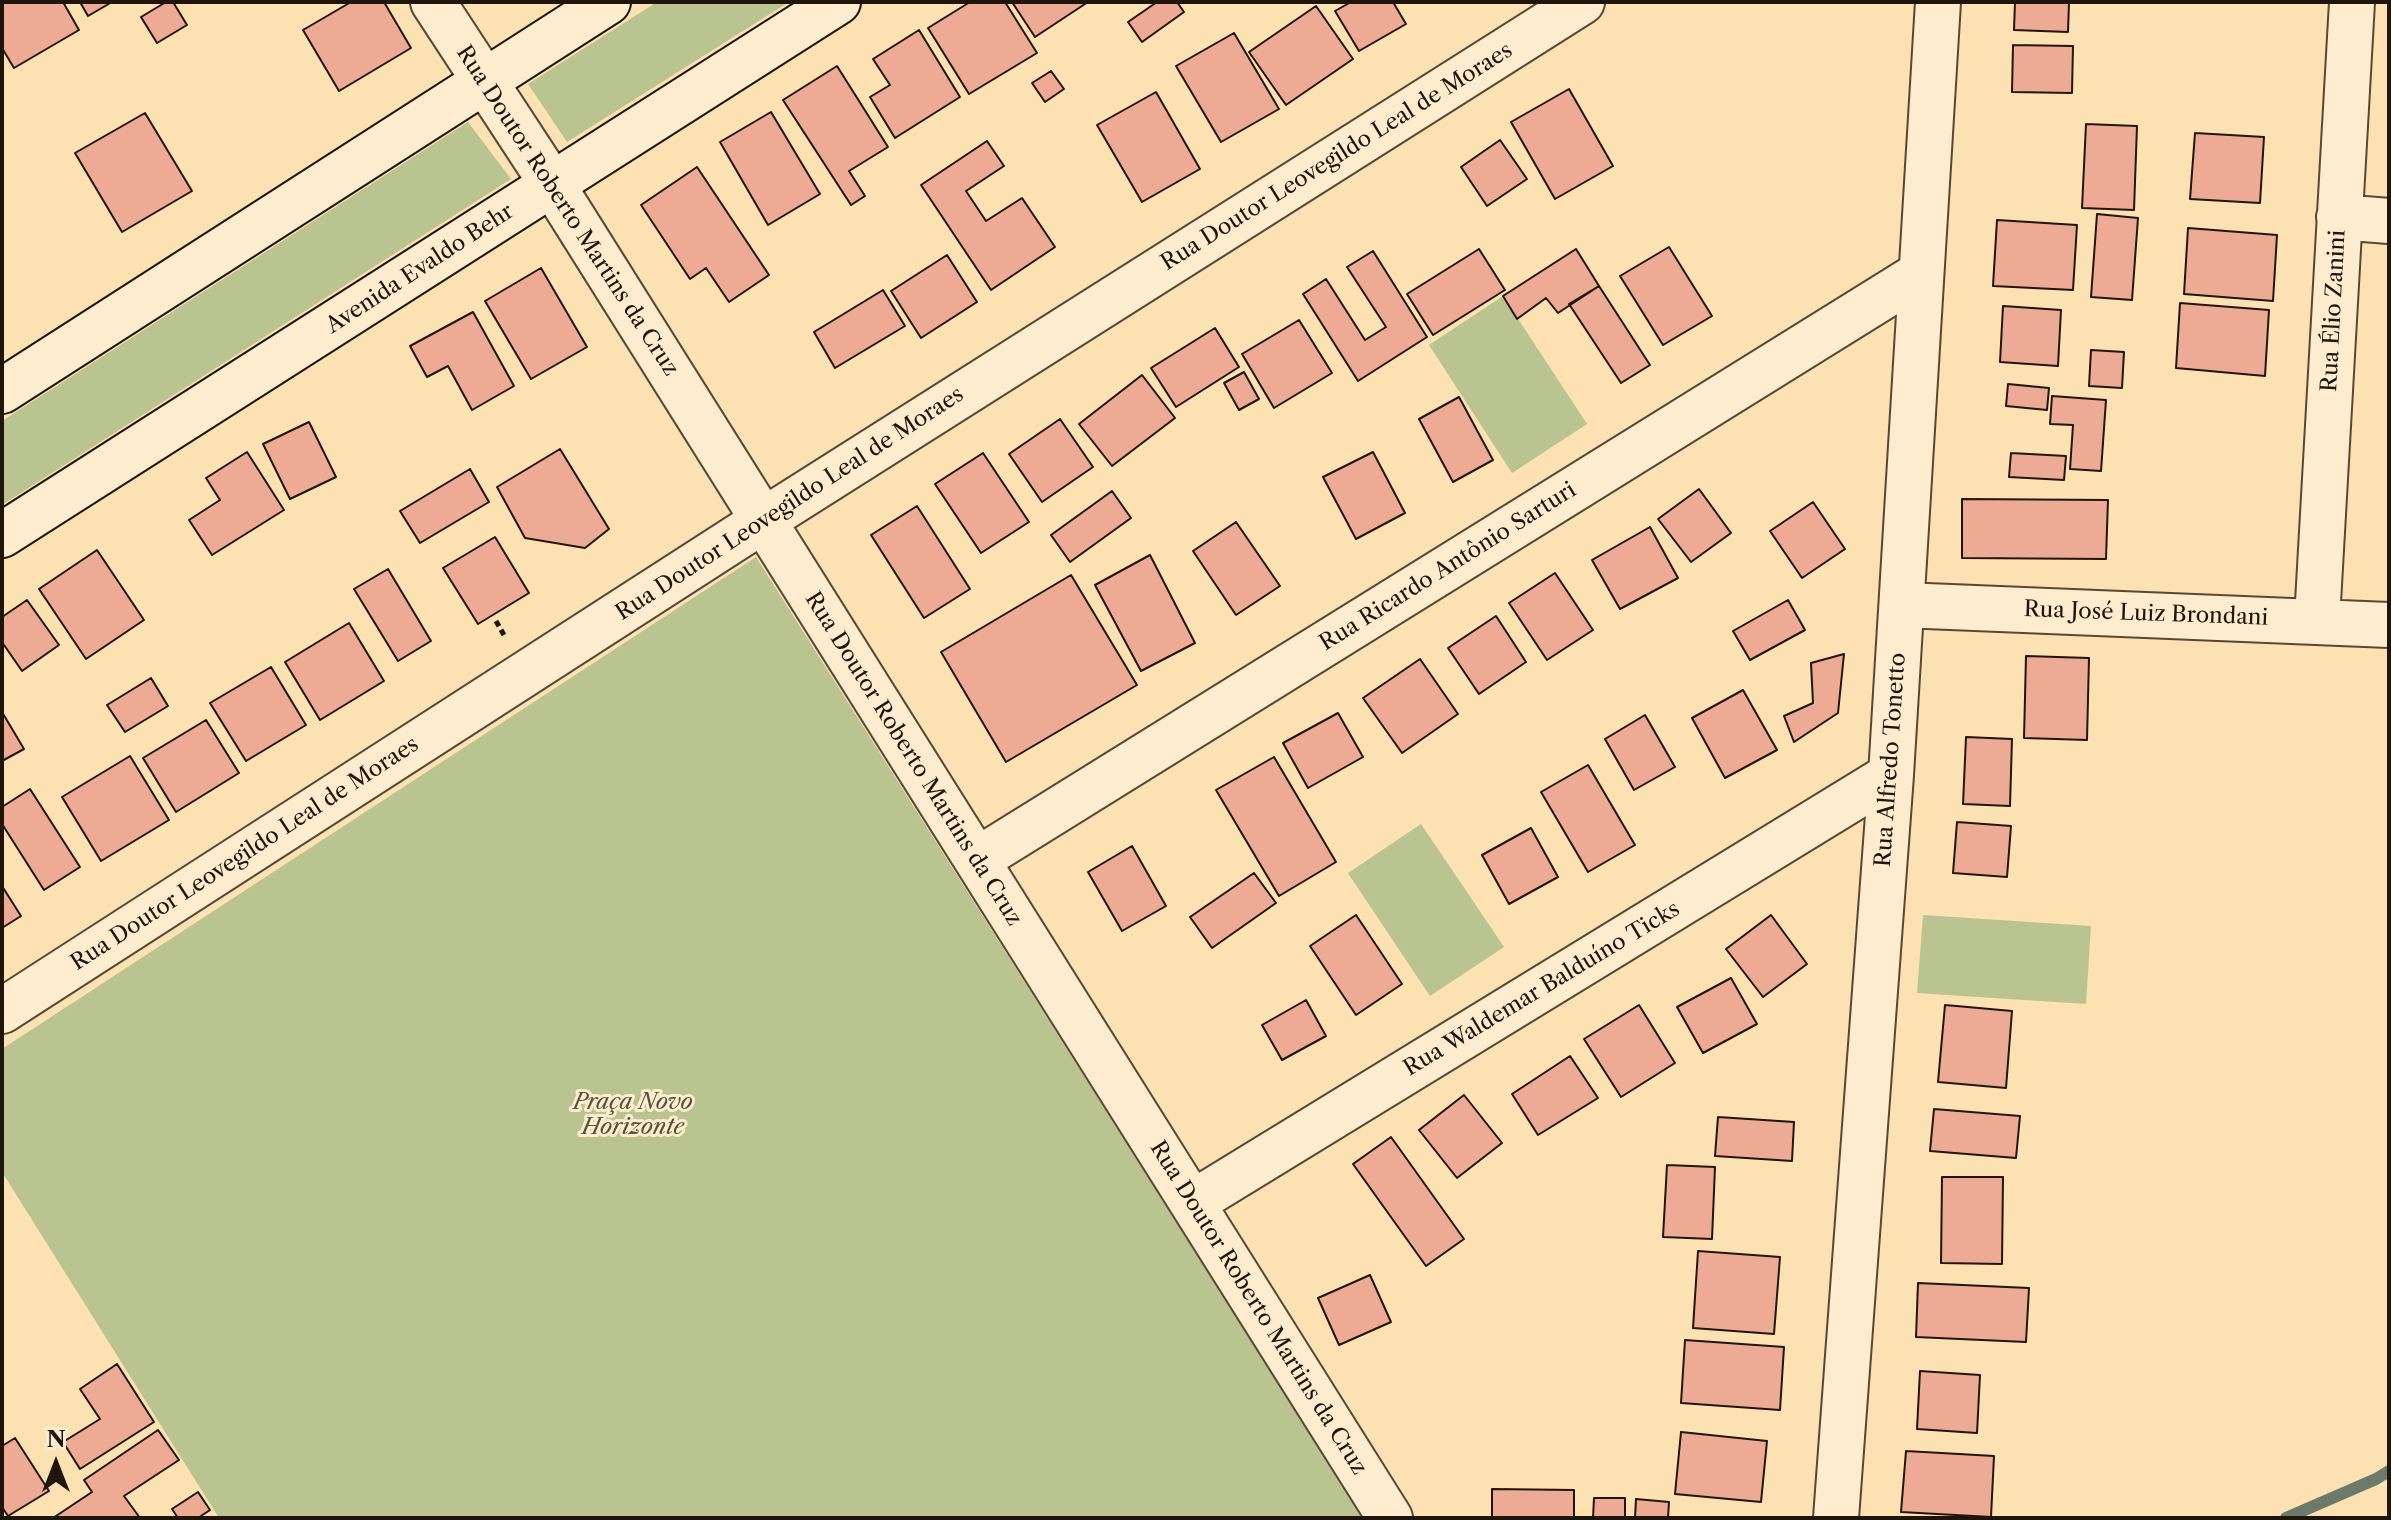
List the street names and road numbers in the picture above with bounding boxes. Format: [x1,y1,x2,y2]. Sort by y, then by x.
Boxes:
street label: Rua Doutor Leovegildo Leal de Moraes [1156,37,1518,277]
street label: Rua Doutor Roberto Martins da Cruz [450,41,684,381]
street label: Avenida Evaldo Behr [321,199,519,339]
street label: Rua Élio Zanini [2317,229,2351,393]
street label: Rua Doutor Leovegildo Leal de Moraes [611,381,969,627]
street label: Rua Ricardo Antônio Sarturi [1315,477,1581,657]
street label: Rua Doutor Roberto Martins da Cruz [799,587,1027,931]
street label: Rua José Luiz Brondani [2023,597,2269,631]
street label: Rua Alfredo Tonetto [1870,652,1912,868]
street label: Rua Doutor Leovegildo Leal de Moraes [66,731,424,977]
street label: Rua Waldemar Balduíno Ticks [1399,896,1685,1082]
street label: Rua Doutor Roberto Martins da Cruz [1144,1136,1372,1480]

